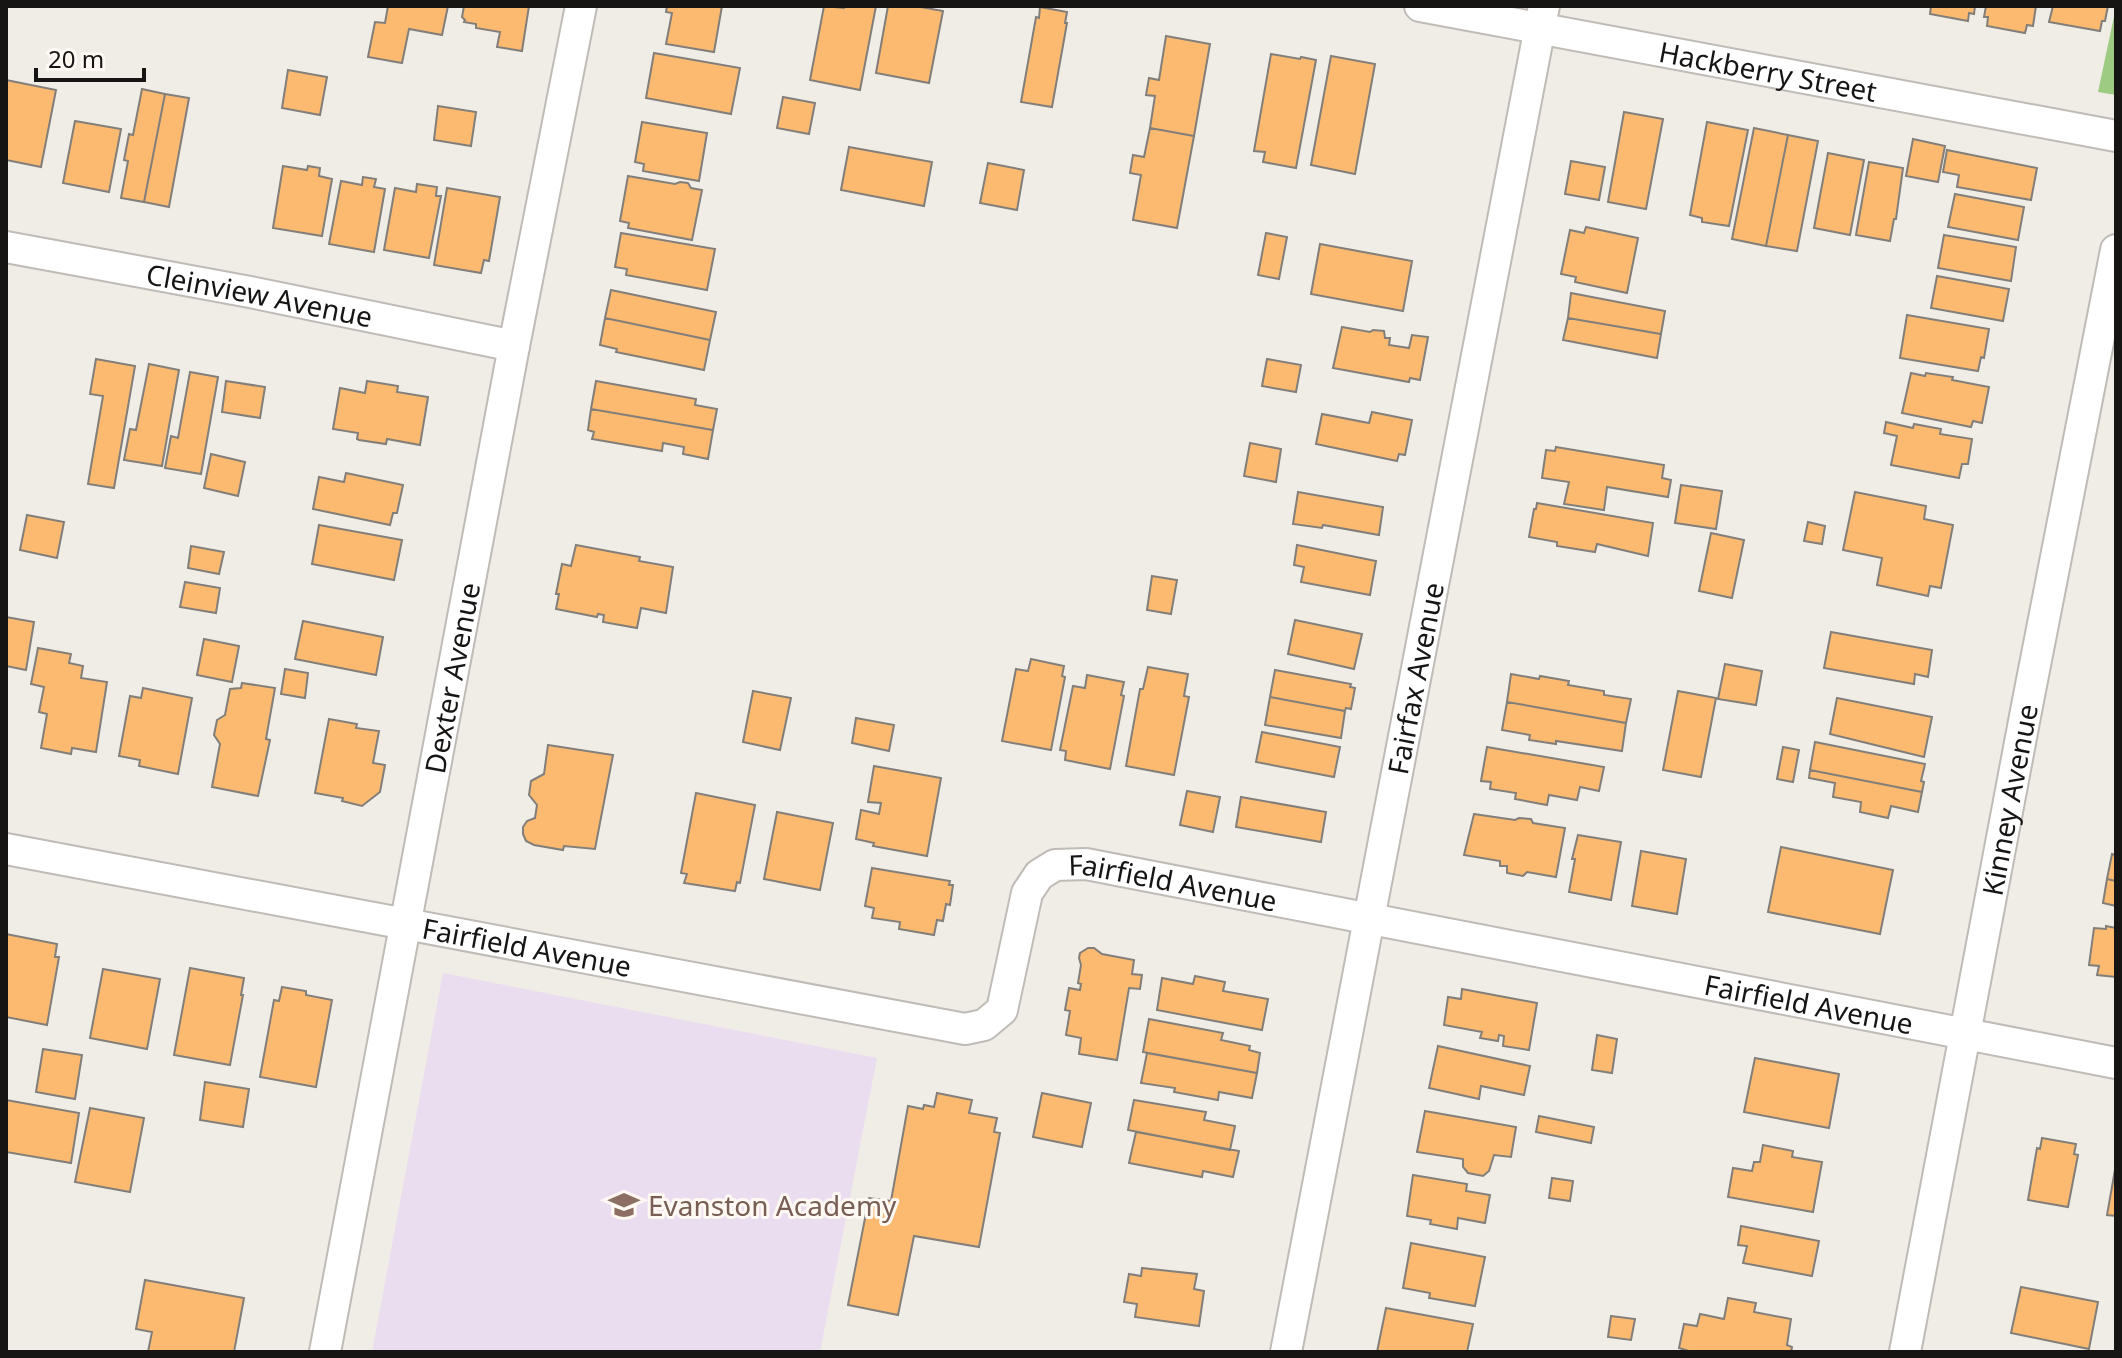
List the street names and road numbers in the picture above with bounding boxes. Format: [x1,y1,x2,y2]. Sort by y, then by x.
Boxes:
street label: Hackberry Street [1656,32,1880,110]
street label: Cleinview Avenue [143,254,376,336]
street label: Dexter Avenue [415,579,488,776]
street label: Fairfax Avenue [1378,579,1452,778]
street label: Kinney Avenue [1973,701,2046,899]
street label: Fairfield Avenue [1068,845,1280,919]
street label: Fairfield Avenue [419,909,635,985]
street label: Fairfield Avenue [1701,965,1916,1042]

